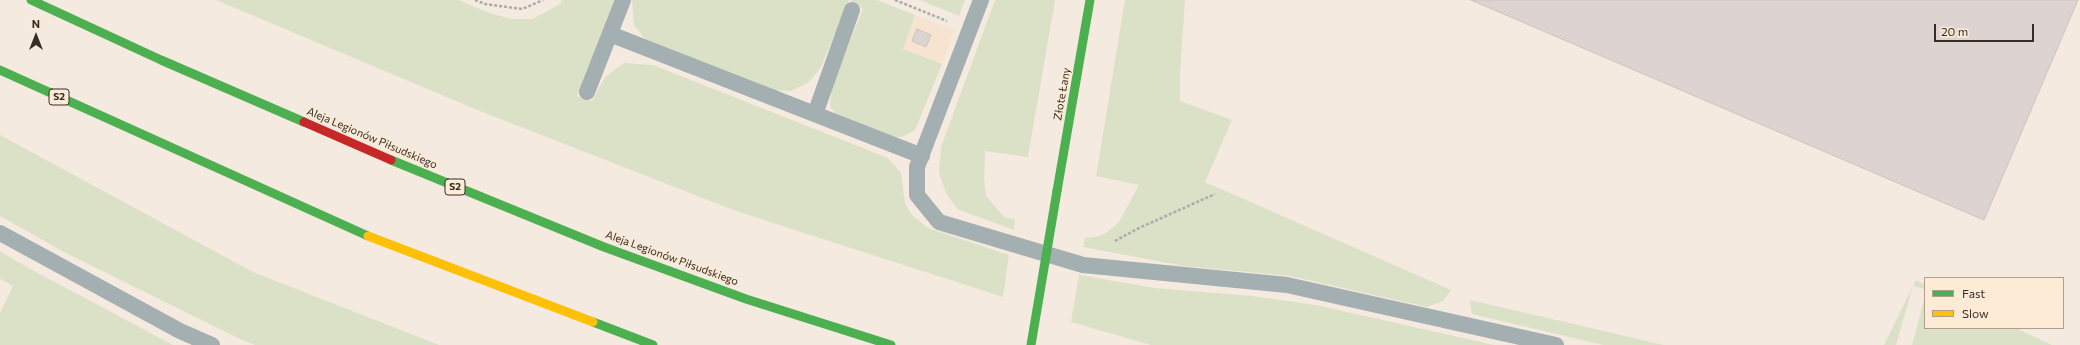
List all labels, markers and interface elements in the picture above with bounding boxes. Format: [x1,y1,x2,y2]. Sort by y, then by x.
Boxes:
north arrow [16,16,56,56]
scale bar [1936,16,2036,42]
text: N [32,17,40,30]
text: 20 m [1941,24,1968,38]
street label: Złote Łany [1051,67,1073,121]
road number: S2 [49,89,69,105]
street label: Aleja Legionów Piłsudskiego [305,104,439,172]
road number: S2 [445,179,465,195]
street label: Aleja Legionów Piłsudskiego [604,228,740,288]
legend [1924,277,2064,329]
text: Fast [1962,286,1985,300]
text: Slow [1962,306,1989,320]

